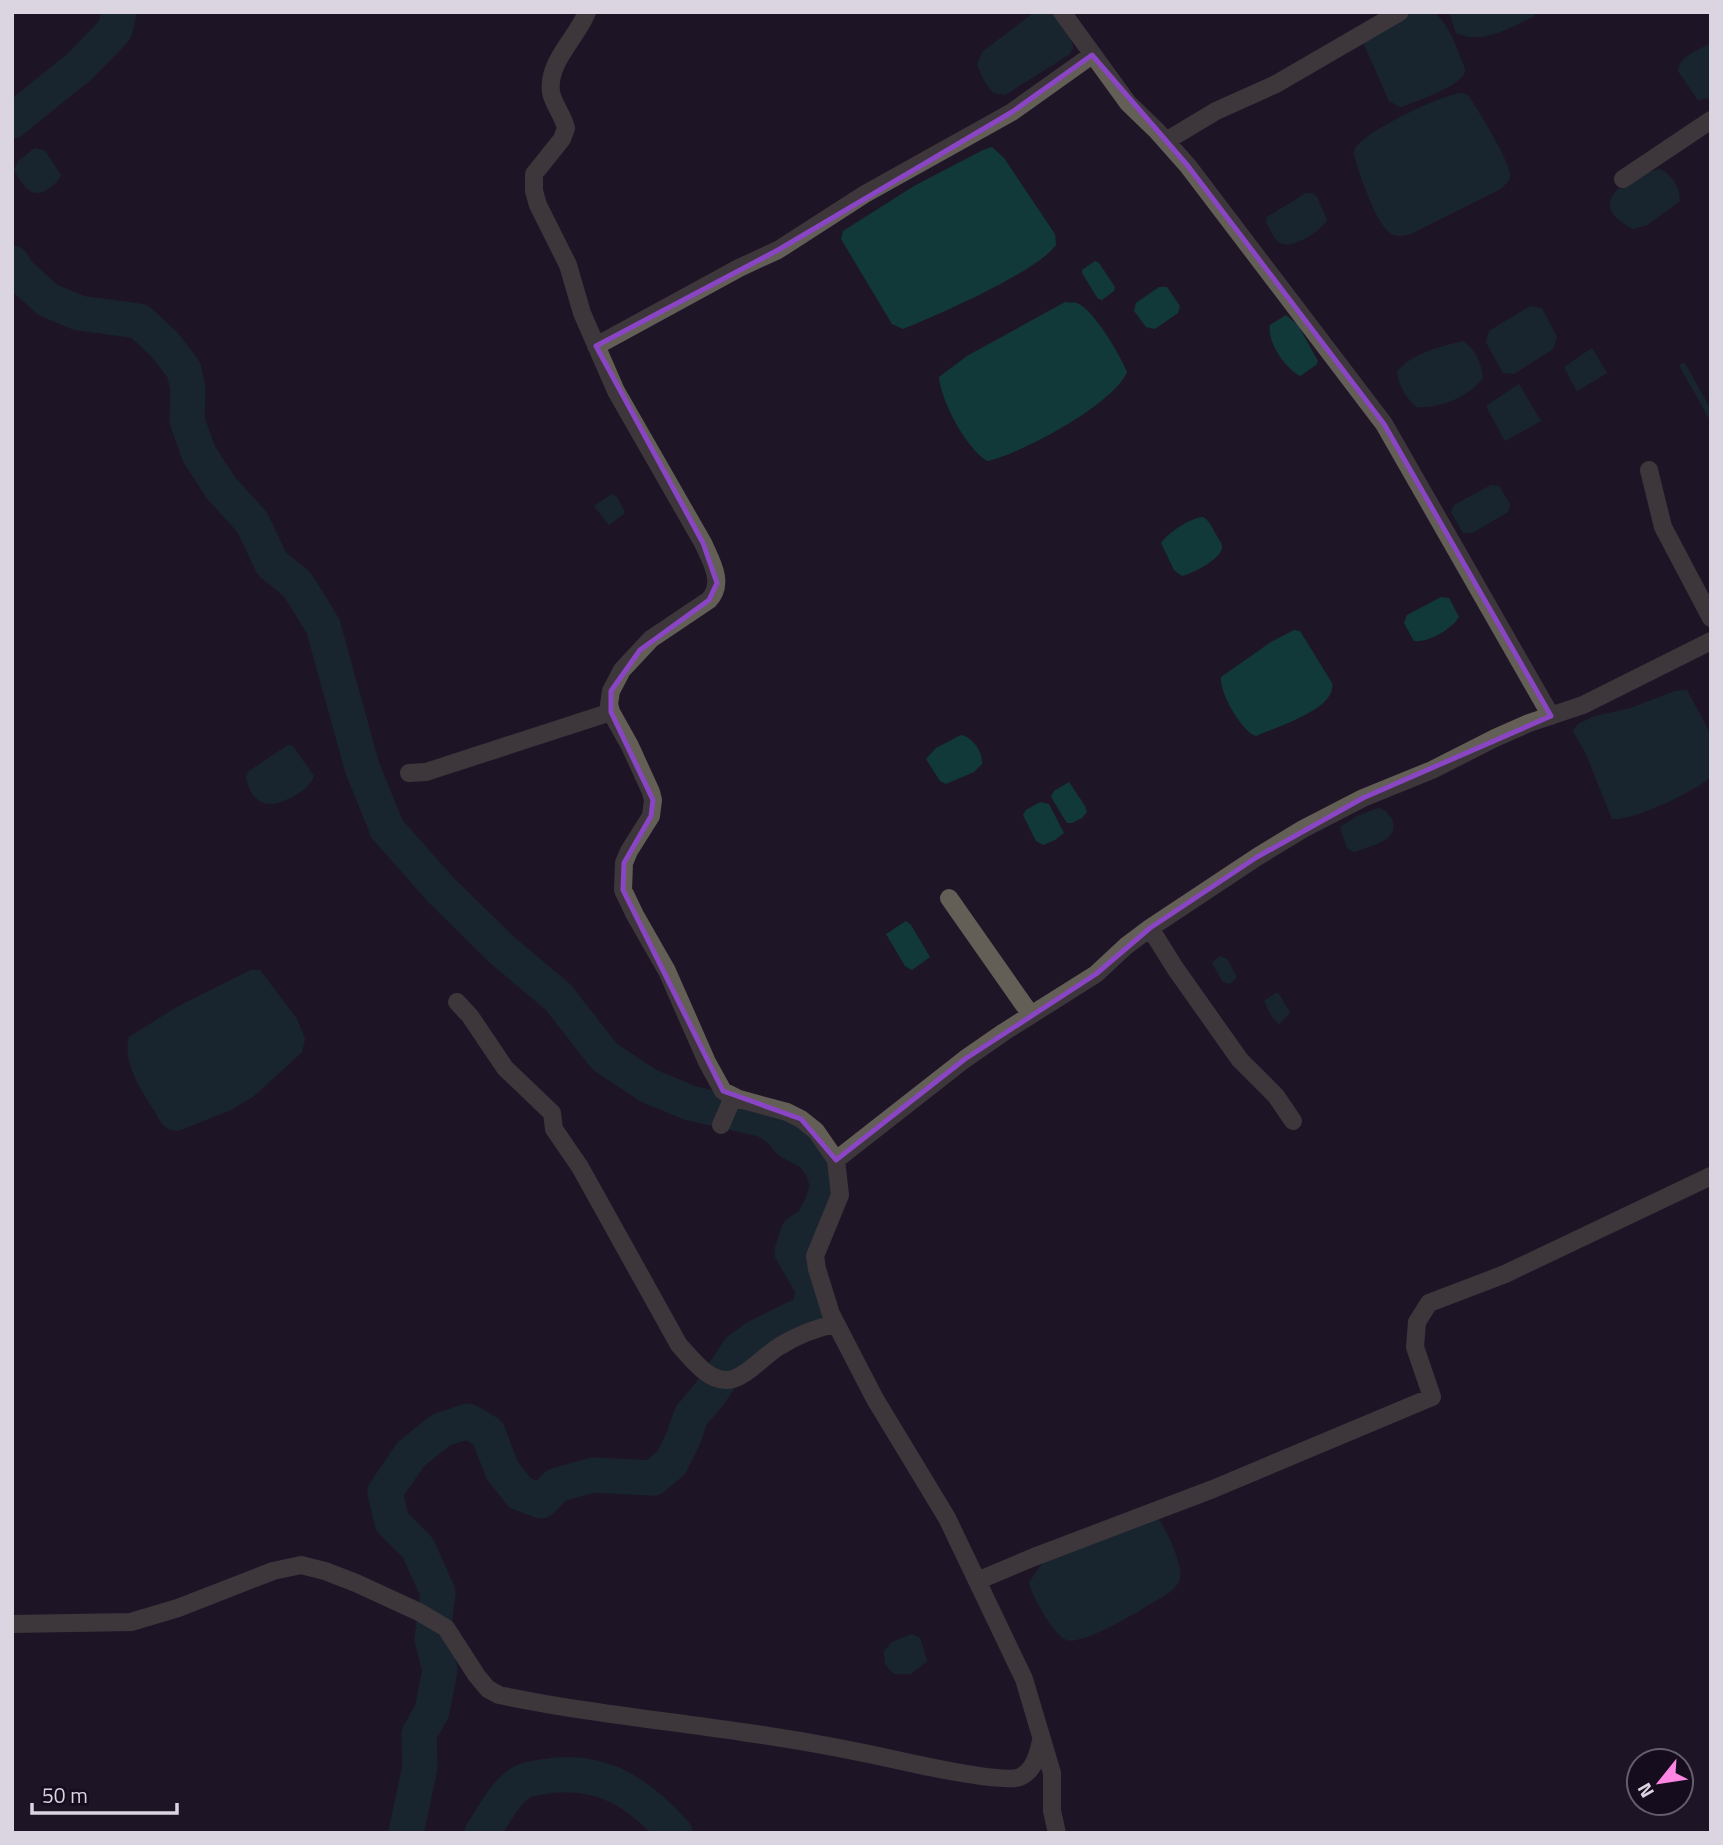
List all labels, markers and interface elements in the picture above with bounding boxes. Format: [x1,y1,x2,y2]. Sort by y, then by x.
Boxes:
north arrow [1625,1747,1695,1817]
scale bar [32,1772,177,1816]
text: N [1629,1778,1661,1804]
text: 50 m [42,1779,88,1811]

